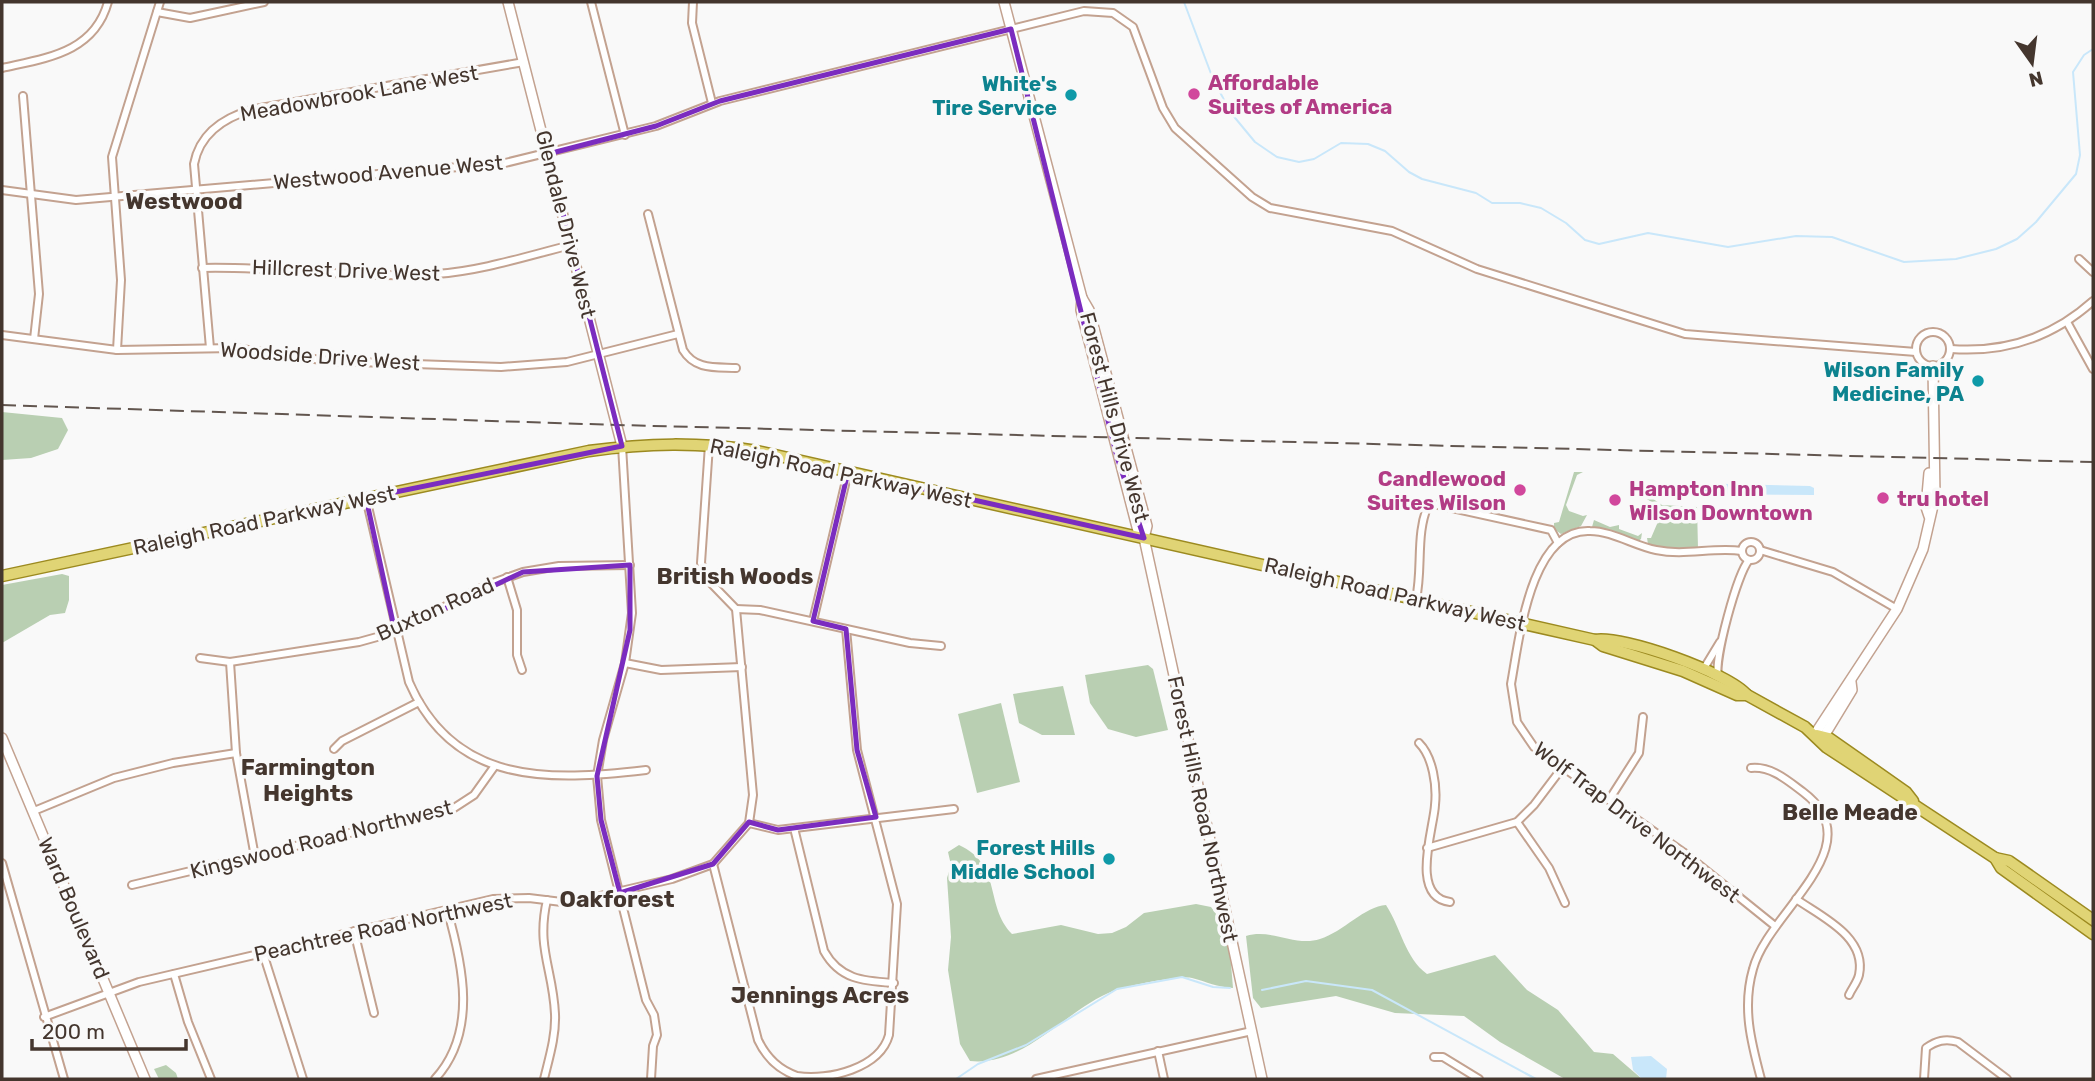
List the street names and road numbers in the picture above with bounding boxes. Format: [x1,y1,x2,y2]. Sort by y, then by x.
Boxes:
street label: Meadowbrook Lane West [238,60,480,126]
street label: Glendale Drive West [531,128,601,320]
street label: Westwood Avenue West [272,150,504,194]
street label: Hillcrest Drive West [252,254,440,286]
street label: Forest Hills Drive West [1075,309,1155,525]
street label: Woodside Drive West [219,337,421,375]
street label: Raleigh Road Parkway West [708,433,974,513]
street label: Raleigh Road Parkway West [131,480,397,560]
street label: Raleigh Road Parkway West [1262,552,1528,636]
street label: Buxton Road [372,572,498,646]
street label: Forest Hills Road Northwest [1163,674,1243,944]
street label: Wolf Trap Drive Northwest [1529,736,1745,908]
street label: Kingswood Road Northwest [187,794,455,884]
street label: Ward Boulevard [33,833,115,983]
street label: Peachtree Road Northwest [252,887,514,967]

